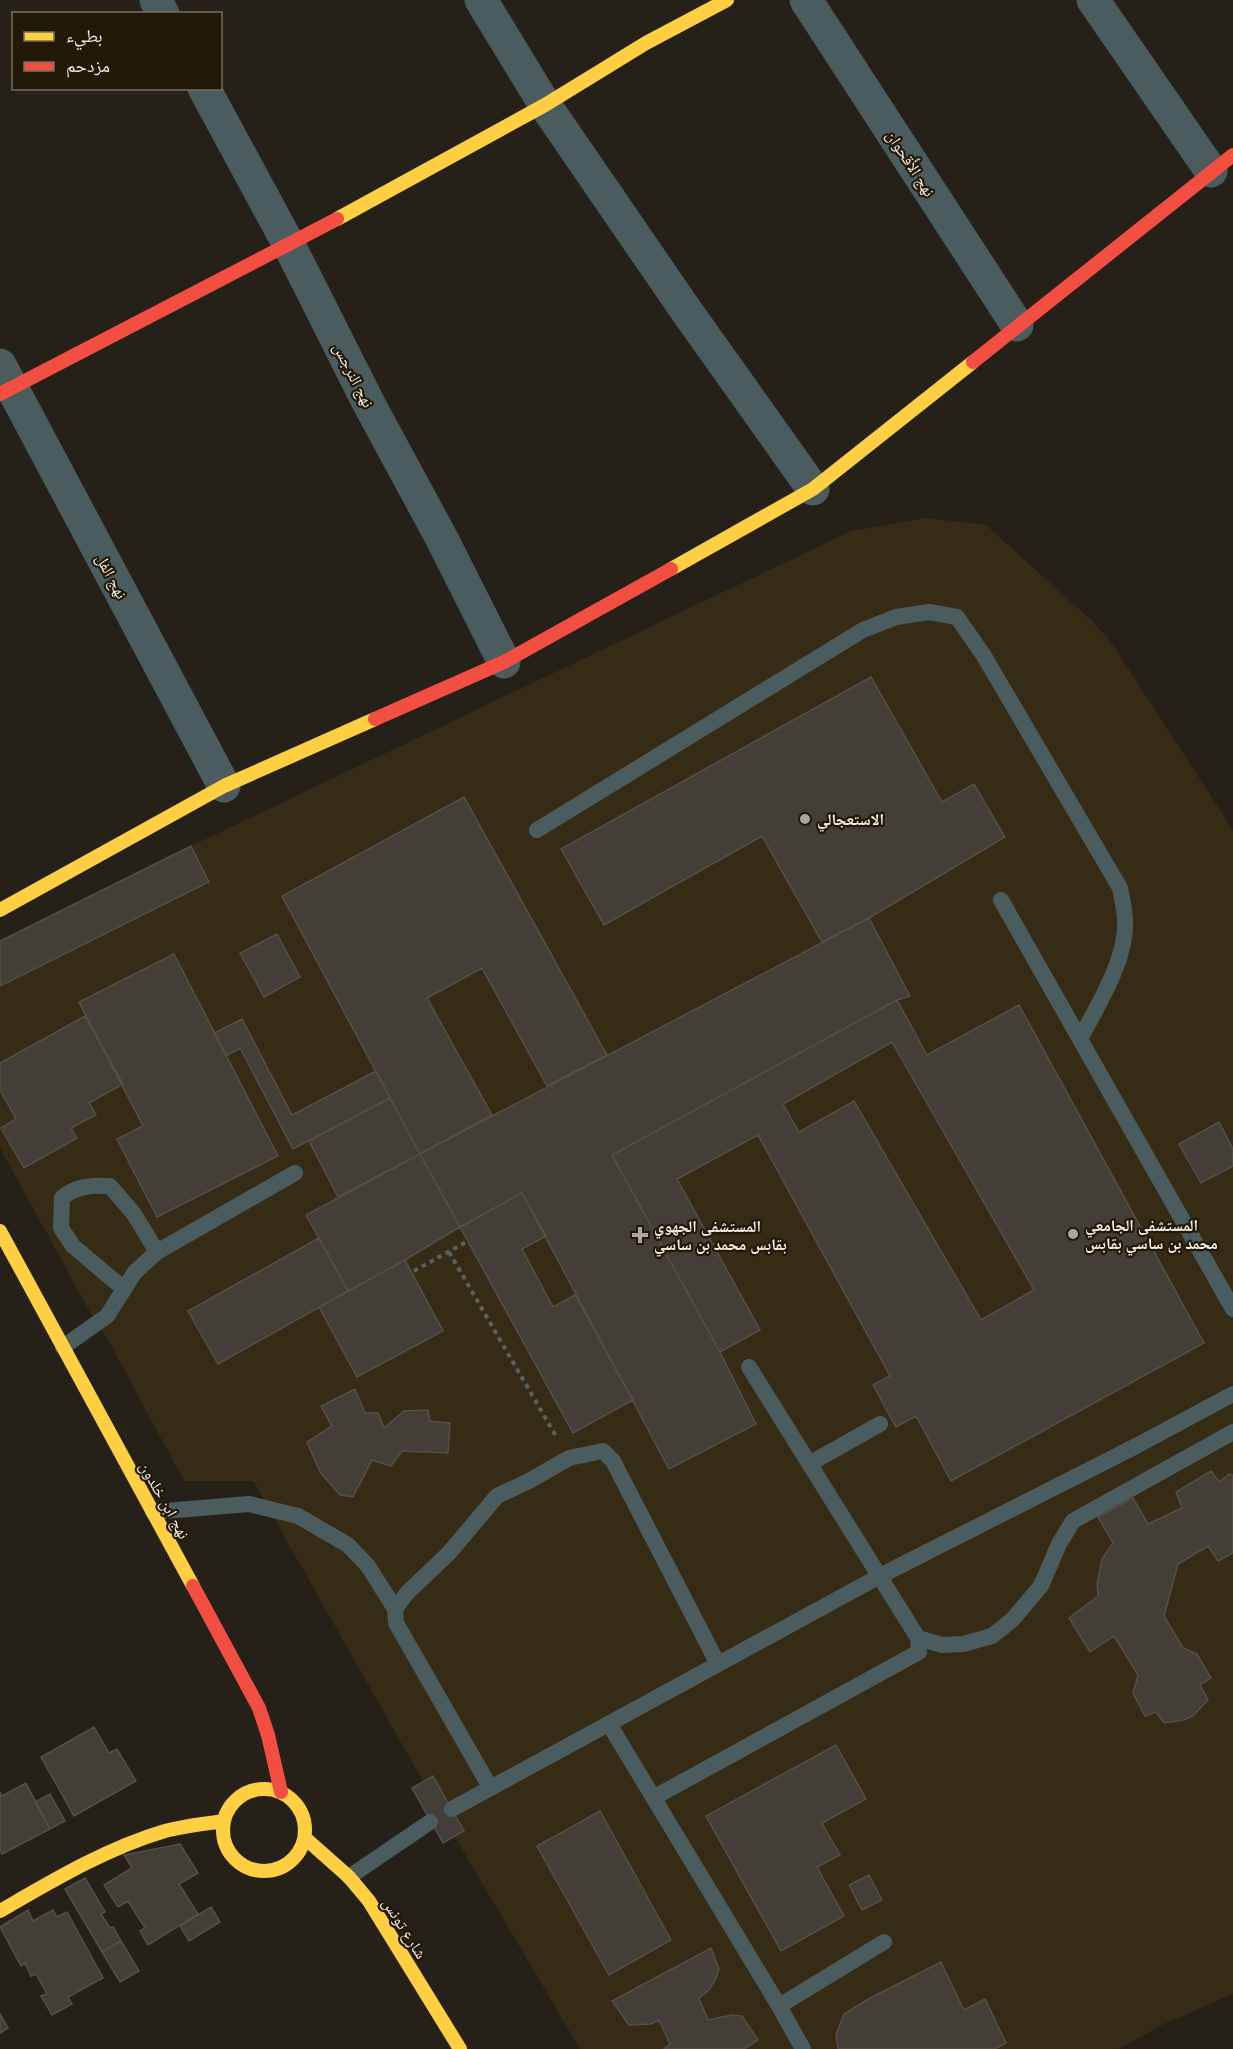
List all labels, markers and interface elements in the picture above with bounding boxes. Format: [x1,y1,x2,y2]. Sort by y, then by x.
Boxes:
legend [12,12,222,90]
text: بطيء [66,24,103,51]
text: مزدحم [66,54,110,78]
street label: نهج الأُقحوان [881,125,941,201]
street label: نهج النرجس [328,339,379,411]
street label: نهج الفل [91,550,132,602]
place label: الاستعجالي [817,809,884,832]
marker: الاستعجالي [798,812,812,826]
place label: المستشفى الجامعي محمد بن ساسي بقابس [1085,1215,1218,1256]
place label: المستشفى الجهوي بقابس محمد بن ساسي [654,1216,787,1257]
marker: المستشفى الجهوي بقابس محمد بن ساسي [631,1226,649,1244]
marker: المستشفى الجامعي محمد بن ساسي بقابس [1066,1227,1080,1241]
street label: نهج ابن خلدون [135,1458,194,1543]
street label: شارع تونس [378,1894,432,1963]

